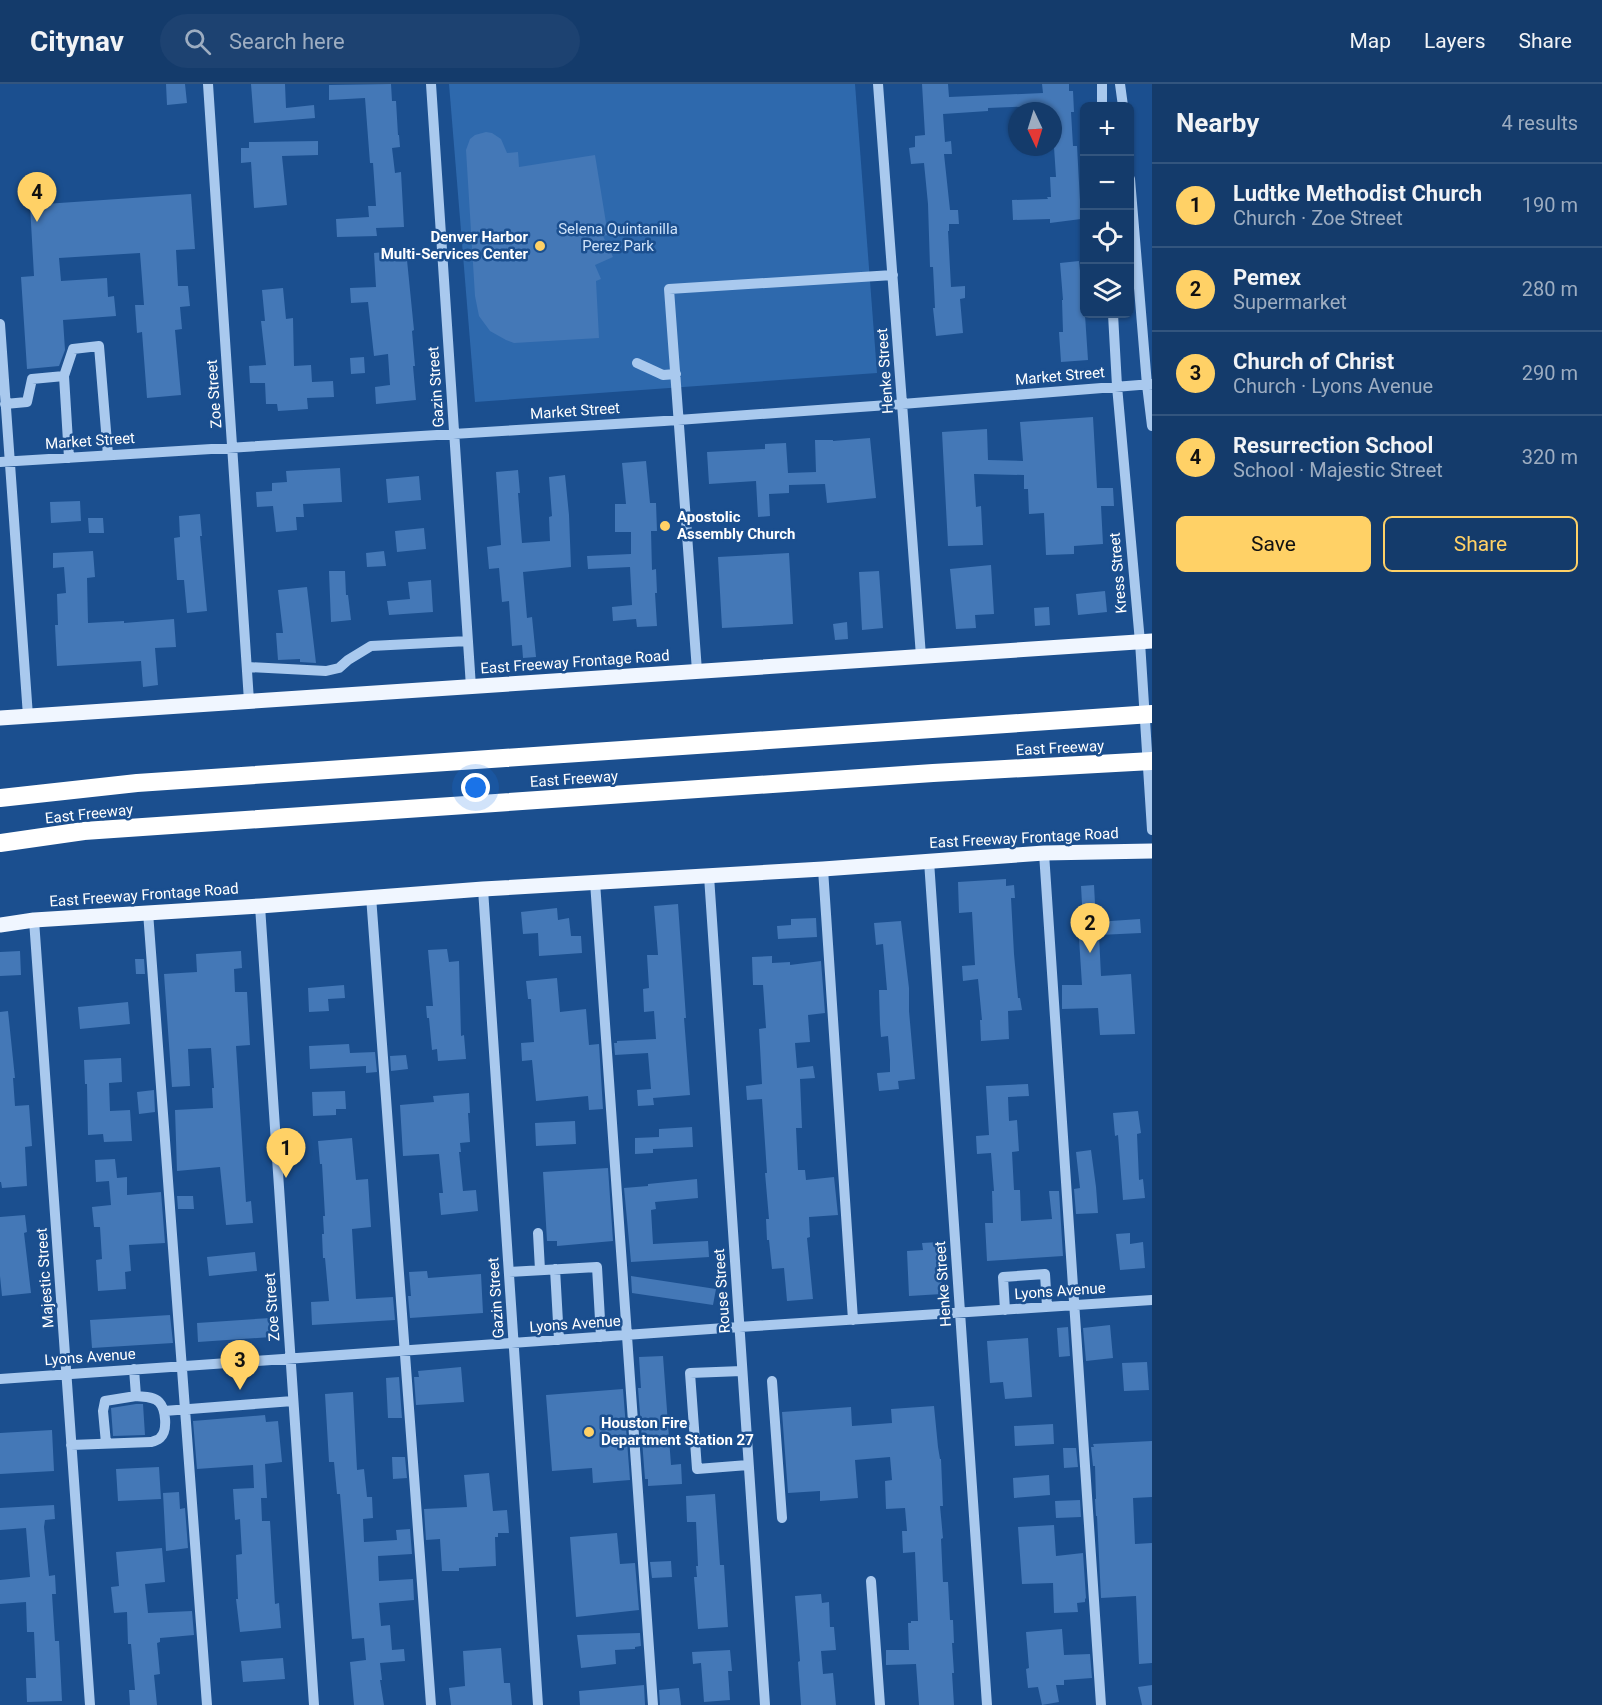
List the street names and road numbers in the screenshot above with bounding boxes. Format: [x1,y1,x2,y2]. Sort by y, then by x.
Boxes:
street label: Henke Street [873,328,897,414]
street label: Gazin Street [424,346,448,428]
street label: Zoe Street [203,359,225,429]
street label: Market Street [1014,363,1106,389]
street label: Market Street [530,399,621,423]
street label: Market Street [45,429,136,453]
street label: Kress Street [1105,532,1130,614]
street label: East Freeway Frontage Road [480,646,670,678]
street label: East Freeway [1015,737,1105,759]
street label: East Freeway [529,767,619,791]
street label: East Freeway [44,800,134,828]
street label: East Freeway Frontage Road [929,824,1119,852]
street label: East Freeway Frontage Road [49,879,239,911]
street label: Majestic Street [33,1227,57,1329]
street label: Henke Street [931,1241,955,1327]
street label: Rouse Street [710,1248,734,1334]
street label: Gazin Street [484,1257,508,1339]
street label: Zoe Street [261,1272,283,1342]
street label: Lyons Avenue [1014,1279,1106,1303]
street label: Lyons Avenue [529,1312,621,1336]
street label: Lyons Avenue [44,1345,136,1369]

